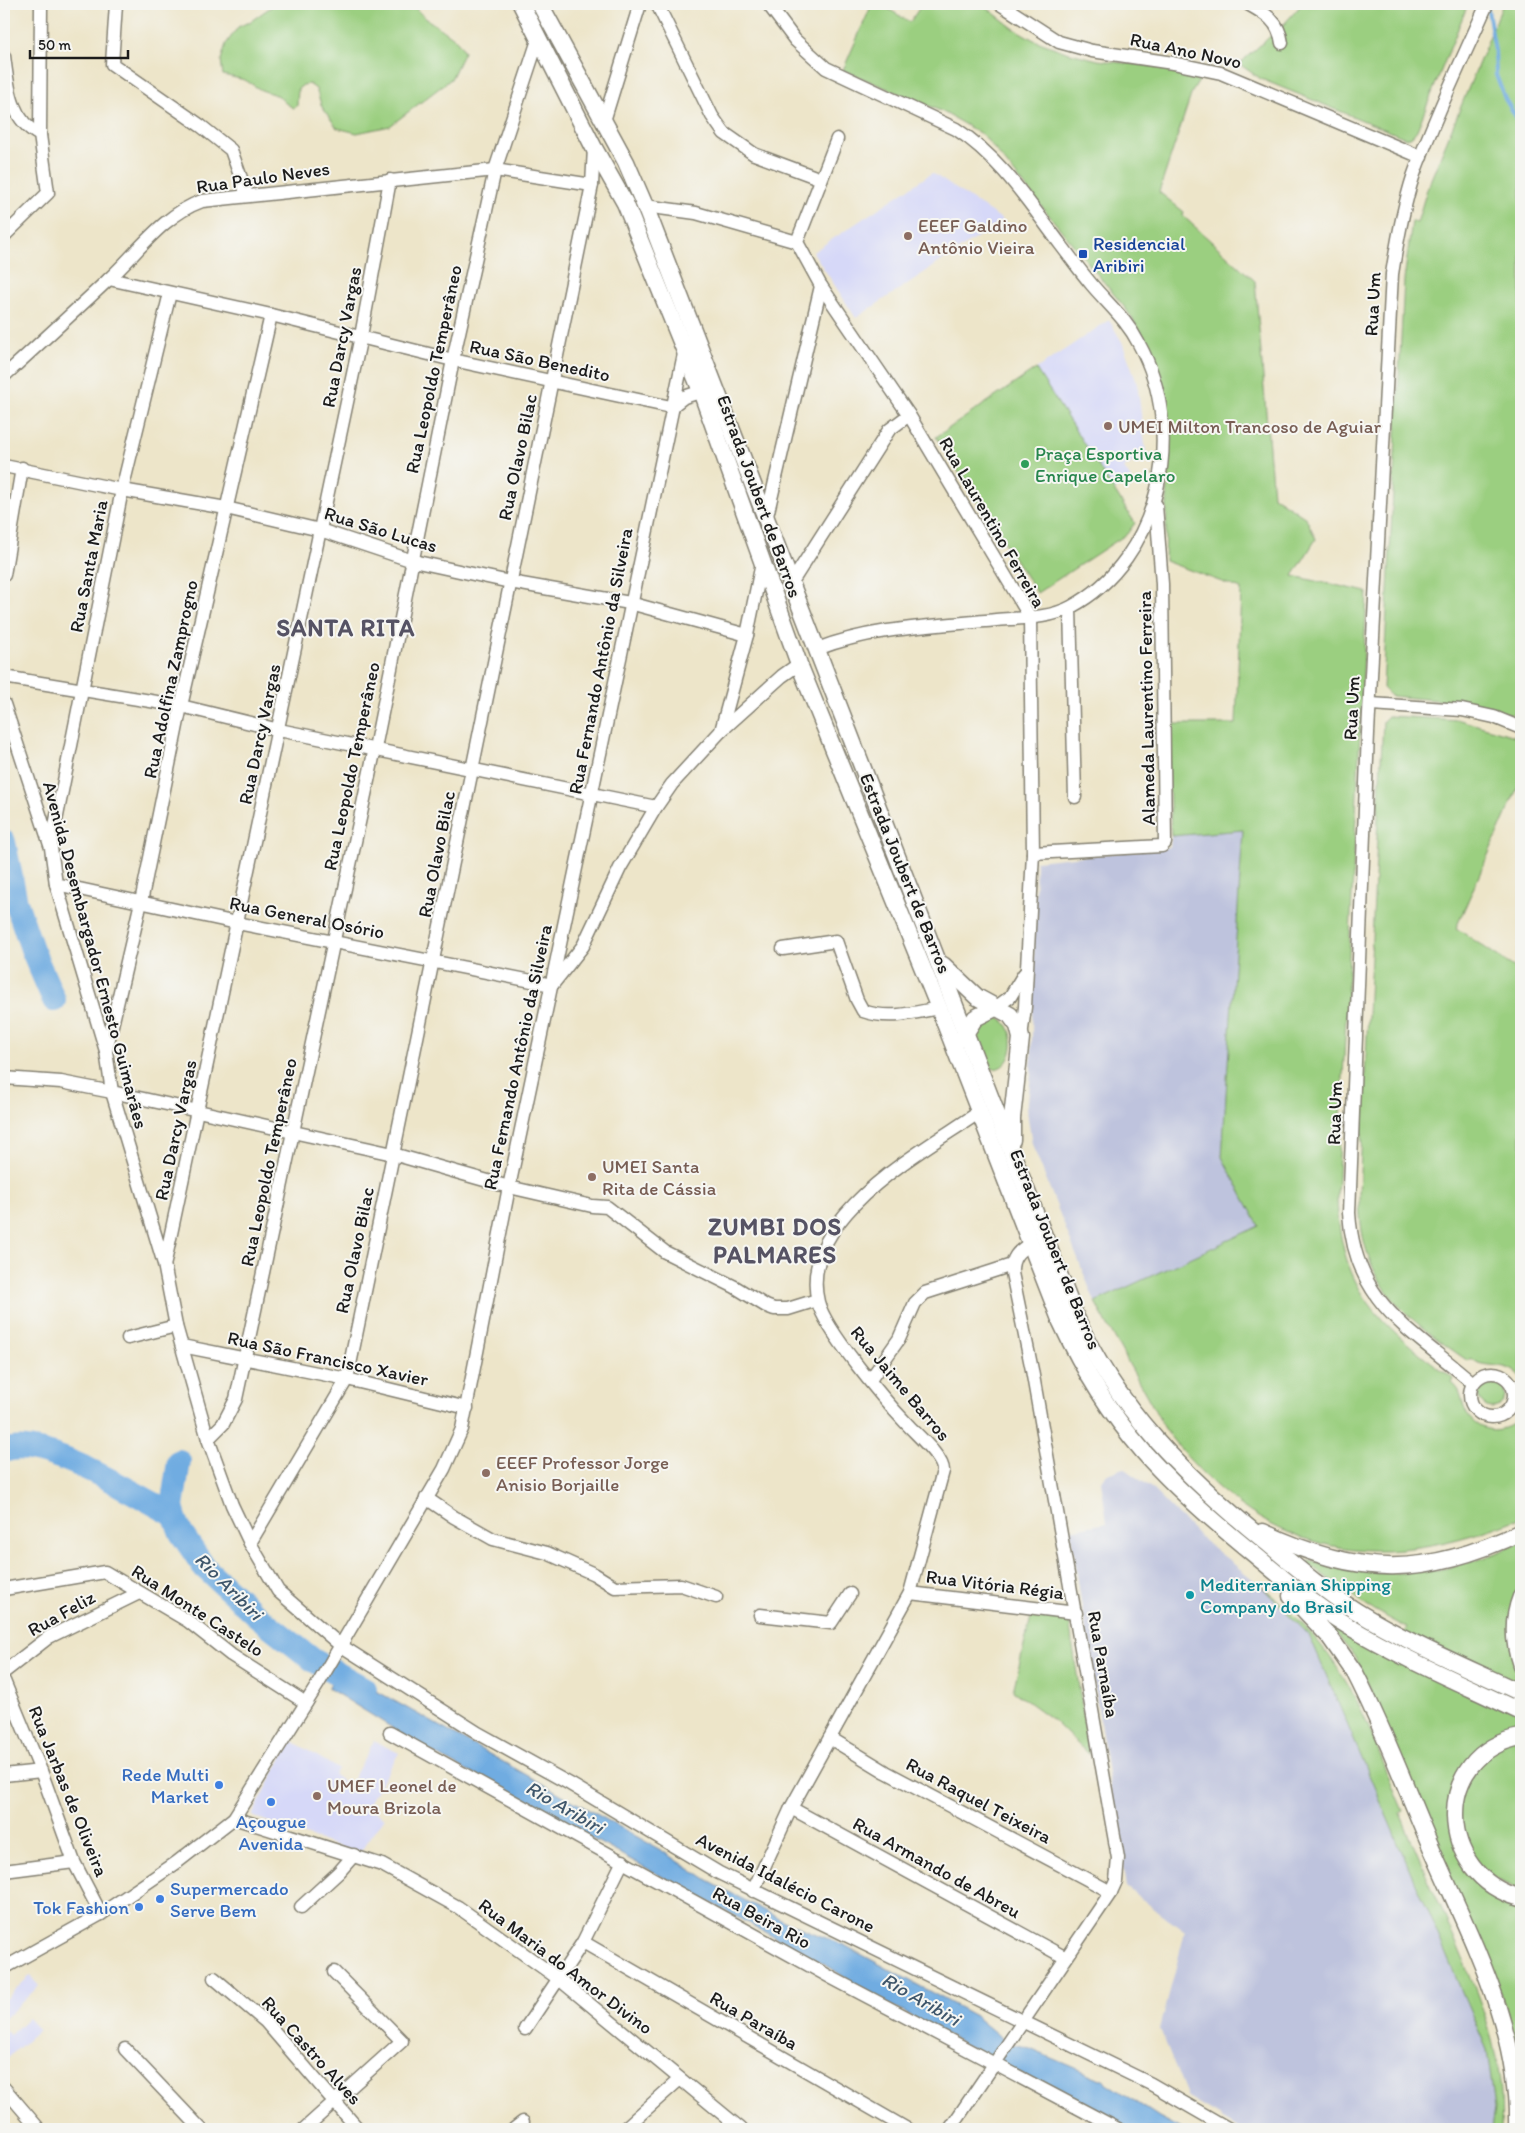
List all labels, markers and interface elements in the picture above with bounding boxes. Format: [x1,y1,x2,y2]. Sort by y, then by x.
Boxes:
street label: Rua Ano Novo [1128,27,1244,74]
scale bar [30,28,128,60]
text: 50 m [38,36,71,54]
street label: Rua Paulo Neves [195,157,331,198]
place label: EEEF Galdino Antônio Vieira [918,214,1035,259]
marker: EEEF Galdino Antônio Vieira [902,230,914,242]
place label: Residencial Aribiri [1093,232,1186,277]
marker: Residencial Aribiri [1077,248,1089,260]
street label: Rua Leopoldo Temperâneo [400,263,467,476]
street label: Rua Darcy Vargas [317,265,366,410]
street label: Rua Um [1359,271,1386,337]
street label: Rua São Benedito [467,334,612,387]
street label: Rua Olavo Bilac [493,392,542,522]
street label: Estrada Joubert de Barros [712,392,807,601]
place label: UMEI Milton Trancoso de Aguiar [1118,415,1381,438]
marker: UMEI Milton Trancoso de Aguiar [1102,420,1114,432]
street label: Rua Laurentino Ferreira [934,433,1051,612]
place label: Praça Esportiva Enrique Capelaro [1035,442,1175,487]
marker: Praça Esportiva Enrique Capelaro [1019,458,1031,470]
street label: Rua Santa Maria [64,498,113,634]
street label: Rua São Lucas [322,501,440,558]
street label: Rua Fernando Antônio da Silveira [563,526,638,796]
street label: Rua Adolfina Zamprogno [138,578,203,781]
street label: Alameda Laurentino Ferreira [1133,590,1160,825]
district label: SANTA RITA [277,613,415,642]
street label: Rua Leopoldo Temperâneo [318,660,385,873]
street label: Rua Darcy Vargas [233,662,286,807]
street label: Rua Um [1338,675,1365,741]
street label: Estrada Joubert de Barros [855,770,956,977]
street label: Avenida Desembargador Ernesto Guimarães [38,779,153,1131]
street label: Rua Olavo Bilac [413,789,460,919]
street label: Rua General Osório [227,891,386,944]
street label: Rua Fernando Antônio da Silveira [478,922,557,1192]
street label: Rua Leopoldo Temperâneo [235,1056,302,1269]
street label: Rua Darcy Vargas [149,1058,202,1203]
street label: Rua Um [1322,1081,1347,1145]
street label: Estrada Joubert de Barros [1005,1146,1106,1353]
place label: UMEI Santa Rita de Cássia [602,1155,716,1200]
marker: UMEI Santa Rita de Cássia [586,1171,598,1183]
street label: Rua Olavo Bilac [330,1185,379,1315]
district label: ZUMBI DOS PALMARES [708,1212,842,1269]
street label: Rua Jaime Barros [846,1321,956,1446]
street label: Rua São Francisco Xavier [225,1326,431,1391]
place label: EEEF Professor Jorge Anisio Borjaille [496,1451,669,1496]
marker: EEEF Professor Jorge Anisio Borjaille [480,1467,492,1479]
water label: Rio Aribiri [190,1547,269,1626]
street label: Rua Monte Castelo [127,1559,268,1662]
street label: Rua Vitória Régia [925,1565,1065,1604]
place label: Mediterranian Shipping Company do Brasil [1200,1573,1391,1618]
street label: Rua Feliz [24,1585,99,1641]
marker: Mediterranian Shipping Company do Brasil [1184,1589,1196,1601]
street label: Rua Parnaíba [1083,1609,1124,1719]
street label: Rua Jarbas de Oliveira [24,1702,113,1880]
street label: Rua Raquel Teixeira [902,1752,1056,1849]
place label: Rede Multi Market [122,1763,209,1808]
place label: UMEF Leonel de Moura Brizola [327,1774,457,1819]
water label: Rio Aribiri [522,1775,610,1840]
marker: Rede Multi Market [213,1779,225,1791]
marker: UMEF Leonel de Moura Brizola [311,1790,323,1802]
marker: Açougue Avenida [265,1796,277,1808]
place label: Açougue Avenida [236,1810,306,1855]
street label: Rua Armando de Abreu [849,1812,1025,1923]
street label: Avenida Idalécio Carone [693,1827,879,1938]
place label: Supermercado Serve Bem [170,1877,289,1922]
street label: Rua Beira Rio [708,1881,815,1954]
marker: Supermercado Serve Bem [154,1893,166,1905]
street label: Rua Maria do Amor Divino [474,1893,657,2039]
place label: Tok Fashion [33,1896,129,1919]
marker: Tok Fashion [133,1901,145,1913]
water label: Rio Aribiri [878,1967,966,2032]
street label: Rua Paraíba [706,1986,802,2055]
street label: Rua Castro Alves [257,1991,367,2110]

